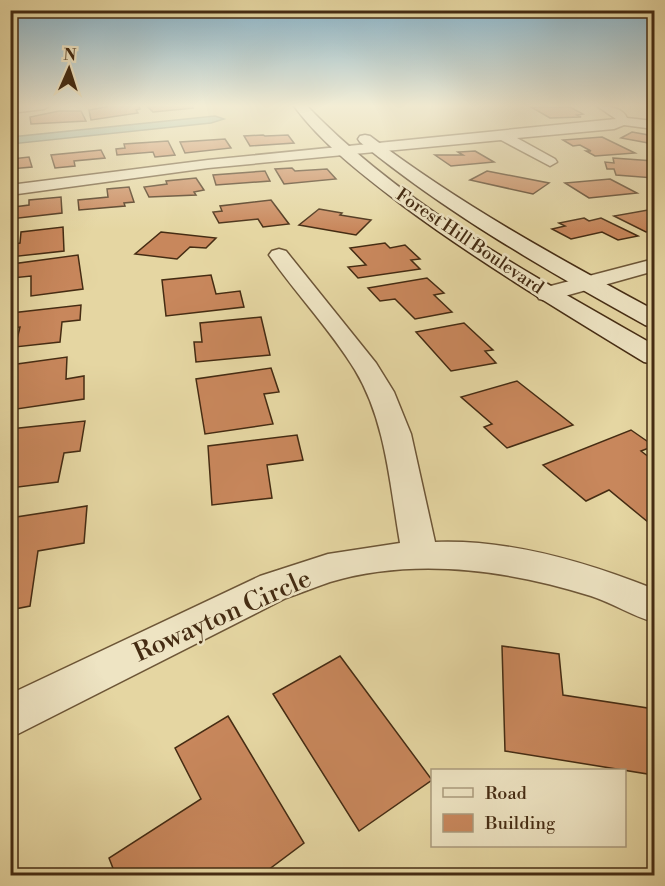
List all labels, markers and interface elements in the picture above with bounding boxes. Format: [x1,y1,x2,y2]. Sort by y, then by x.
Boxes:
north arrow [39,39,99,99]
text: N [63,45,77,65]
street label: Forest Hill Boulevard [391,183,549,300]
street label: Rowayton Circle [129,562,316,669]
legend [431,769,626,847]
text: Road [485,782,528,805]
text: Building [484,812,556,835]

